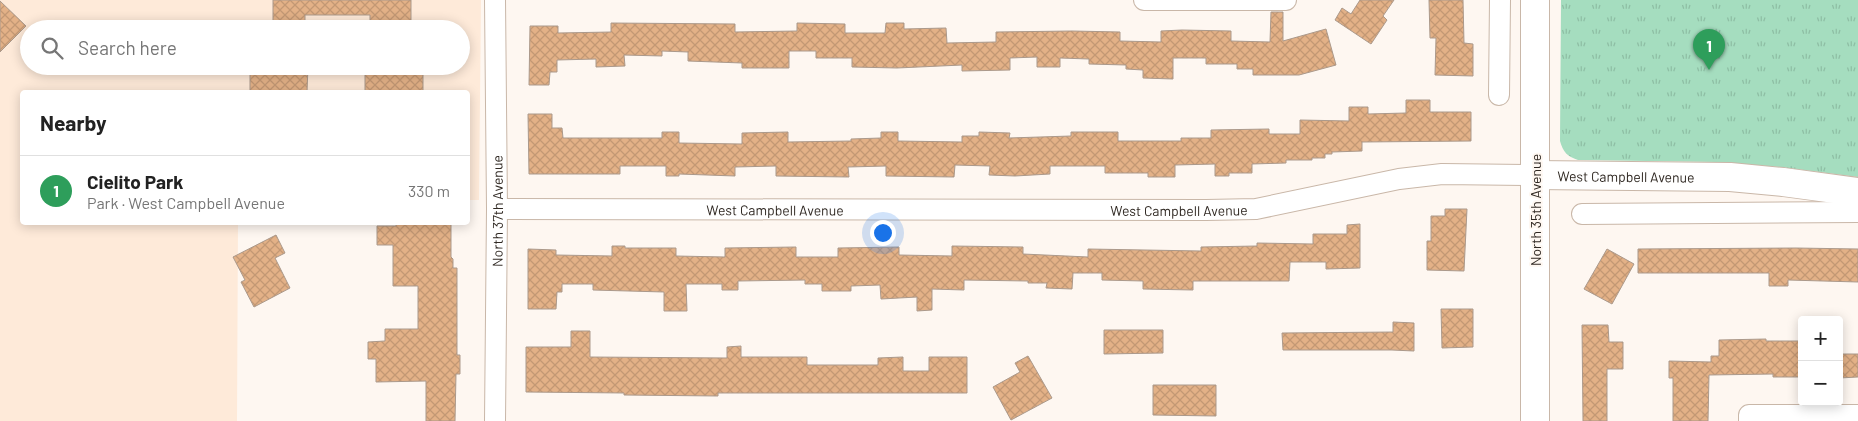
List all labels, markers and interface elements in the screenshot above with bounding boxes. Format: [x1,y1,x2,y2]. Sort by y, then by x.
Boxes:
search box [20,20,470,75]
pin: 1 [1693,29,1725,70]
icon: search [38,34,66,62]
text: Search here [78,36,177,59]
text: Nearby [40,110,106,135]
street label: North 35th Avenue [1527,154,1544,266]
street label: North 37th Avenue [488,155,506,267]
street label: West Campbell Avenue [1557,167,1695,185]
text: Cielito Park [87,170,183,193]
text: 1 [53,181,59,200]
text: 330 m [408,181,450,200]
text: Park · West Campbell Avenue [87,193,285,212]
street label: West Campbell Avenue [706,201,844,218]
street label: West Campbell Avenue [1110,201,1248,219]
your location [870,220,896,246]
map controls [1798,316,1843,406]
button: + [1798,316,1843,361]
button: − [1798,361,1843,406]

